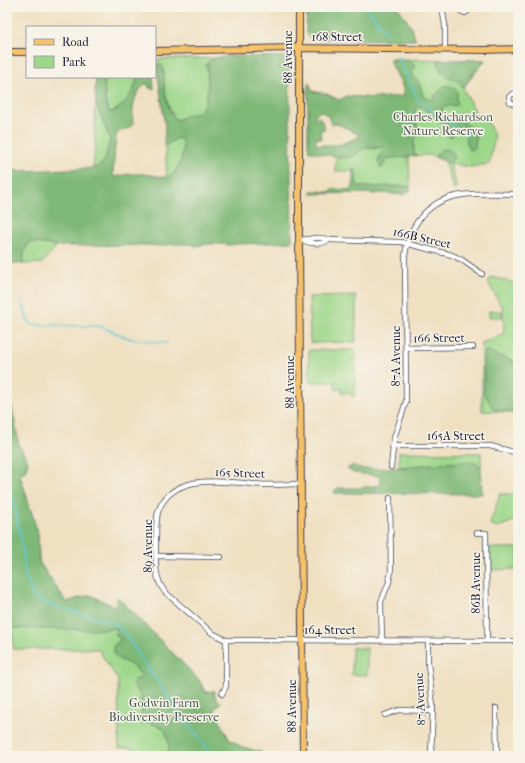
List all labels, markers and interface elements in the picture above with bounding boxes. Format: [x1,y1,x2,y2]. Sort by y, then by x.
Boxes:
legend [26,26,156,78]
street label: 88 Avenue [281,30,295,84]
street label: 168 Street [312,30,363,44]
text: Road [62,35,89,49]
text: Park [62,55,87,69]
park label: Charles Richardson Nature Reserve [393,110,493,138]
street label: 166B Street [392,225,453,252]
street label: 87A Avenue [389,325,403,386]
street label: 166 Street [413,331,466,345]
street label: 88 Avenue [283,355,297,409]
street label: 165A Street [427,429,486,443]
street label: 165 Street [215,465,266,481]
street label: 89 Avenue [141,519,155,573]
street label: 86B Avenue [469,552,483,614]
street label: 164 Street [304,623,357,637]
street label: 87 Avenue [412,672,428,726]
street label: 88 Avenue [285,679,299,733]
park label: Godwin Farm Biodiversity Preserve [109,696,219,724]

